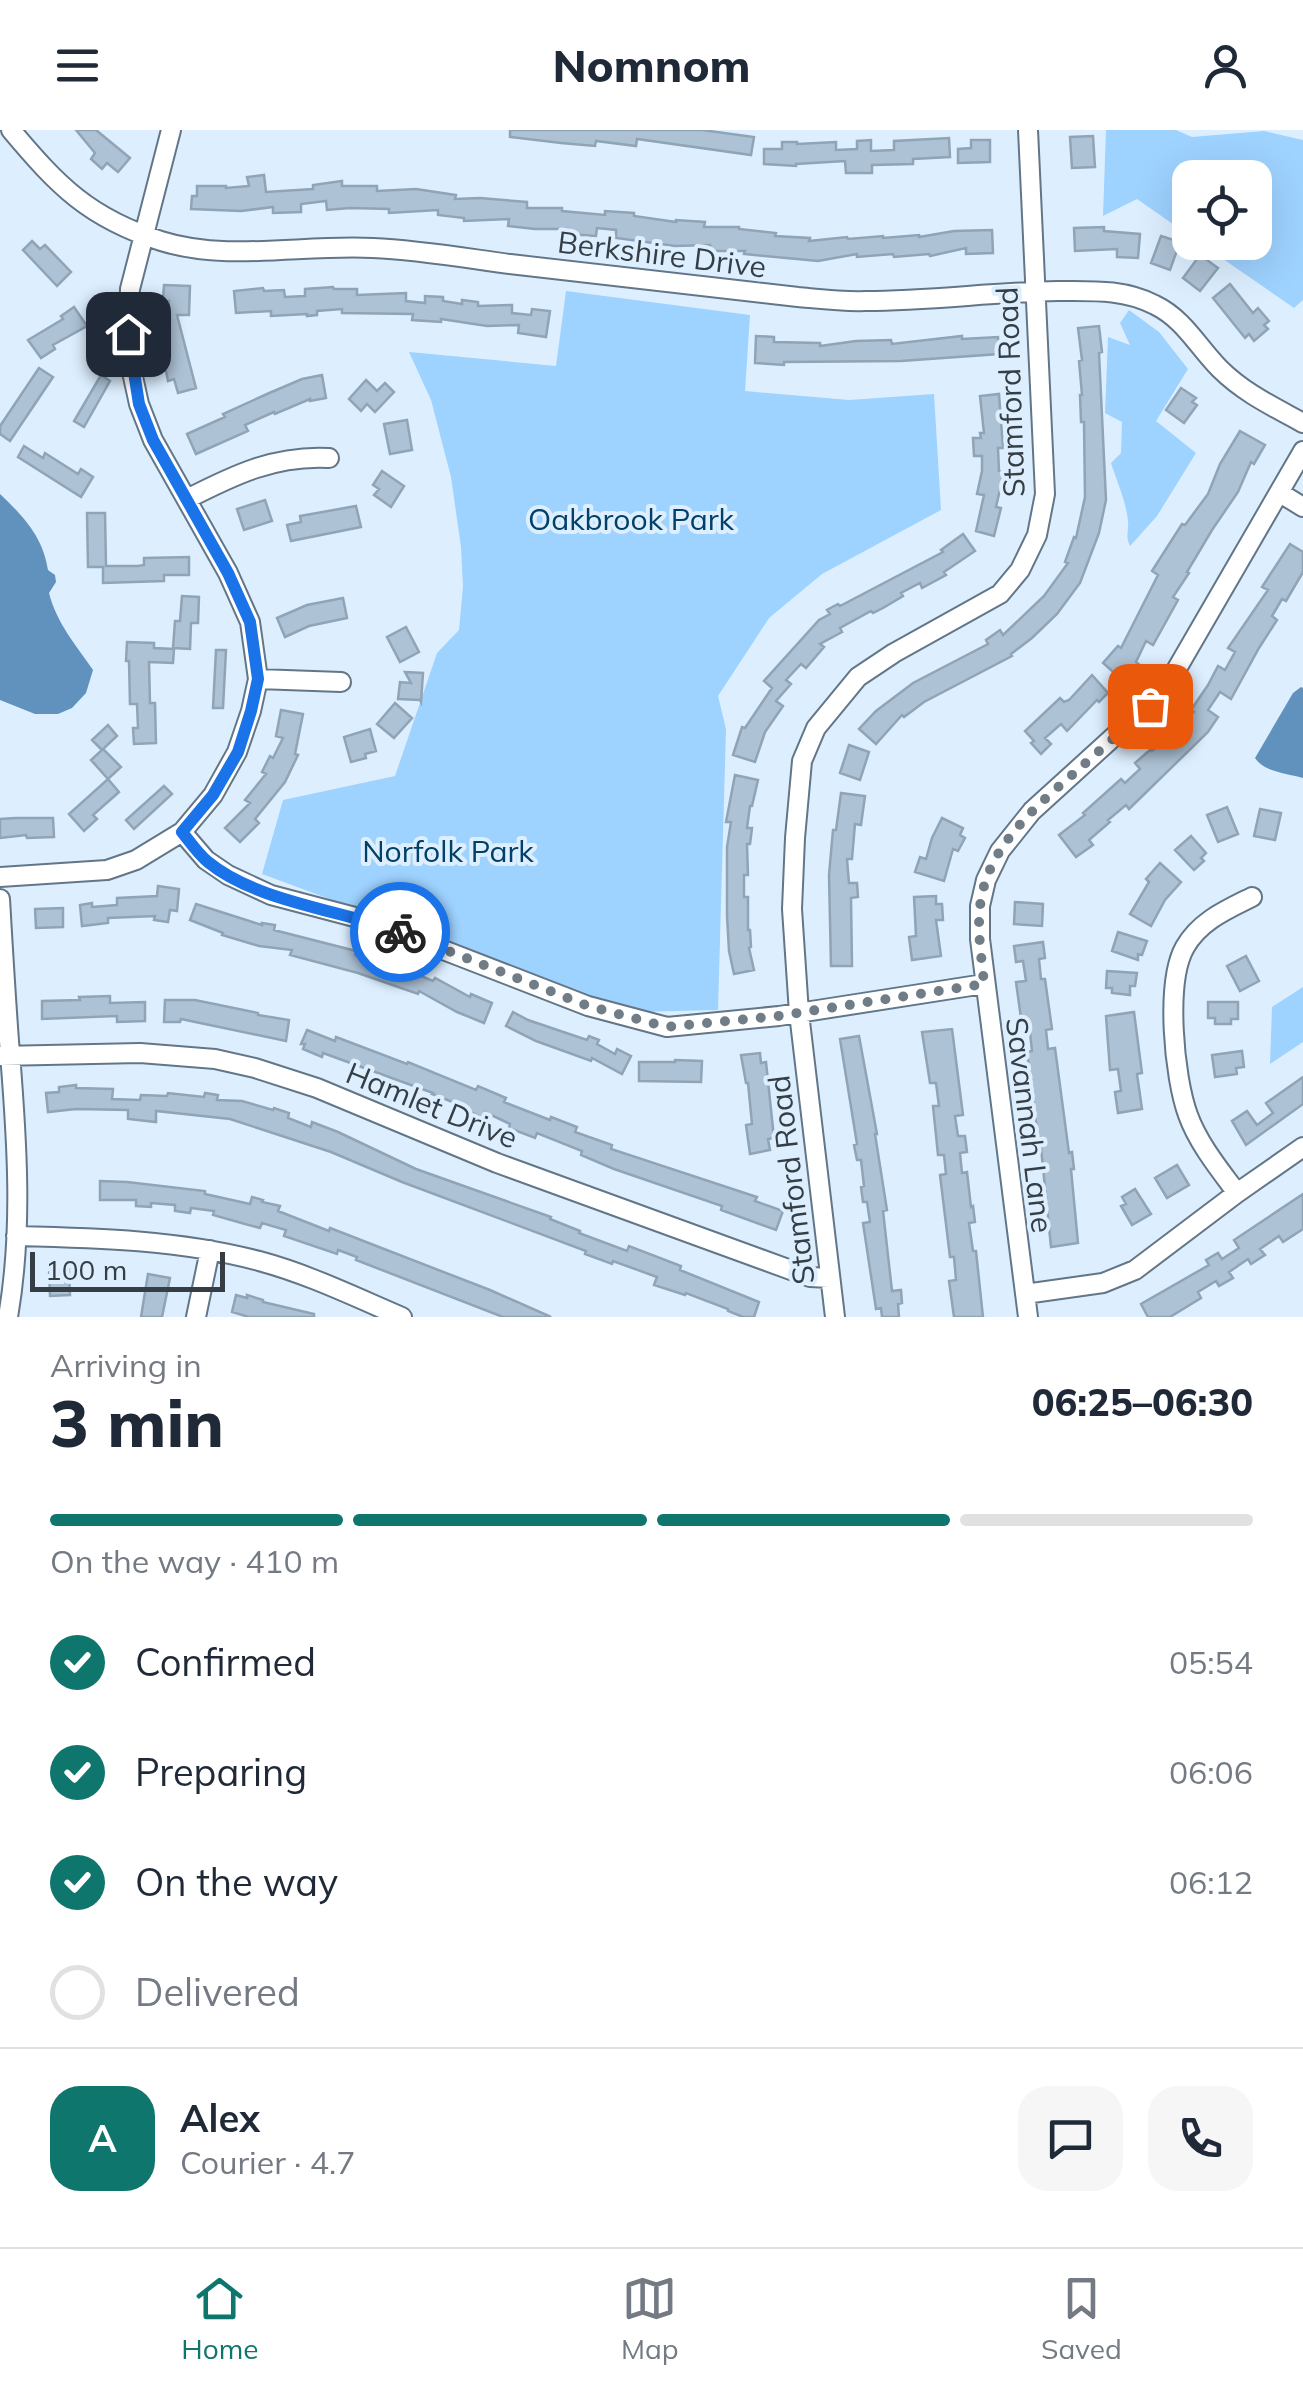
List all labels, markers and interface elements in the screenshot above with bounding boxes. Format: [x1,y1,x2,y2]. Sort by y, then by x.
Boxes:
text: Nomnom [552,37,751,93]
icon: menu [50,38,105,93]
icon: person [1198,38,1253,93]
map controls [1172,160,1272,260]
button: locate [1172,160,1272,260]
street label: Berkshire Drive [556,222,768,286]
street label: Stamford Road [987,286,1033,498]
pin [86,292,171,377]
icon: home [101,307,156,362]
park label: Oakbrook Park [528,500,735,538]
pin [1108,664,1193,749]
icon: bag [1123,679,1178,734]
park label: Norfolk Park [362,832,534,870]
courier [350,882,450,982]
icon: bike [373,905,428,960]
street label: Savannah Lane [998,1015,1062,1235]
street label: Hamlet Drive [341,1053,523,1157]
street label: Stamford Road [759,1073,823,1287]
scale bar [30,1247,225,1292]
text: 100 m [45,1252,127,1287]
text: Arriving in [50,1345,202,1385]
text: 06:25–06:30 [1032,1378,1253,1426]
text: 3 min [50,1382,224,1463]
text: On the way · 410 m [50,1541,339,1581]
icon: check [50,1635,105,1690]
text: Confirmed [135,1638,316,1686]
text: 05:54 [1169,1642,1253,1682]
icon: check [50,1745,105,1800]
text: Preparing [135,1748,307,1796]
text: 06:06 [1169,1752,1253,1792]
icon: check [50,1855,105,1910]
text: On the way [135,1858,338,1906]
text: 06:12 [1169,1862,1253,1902]
text: Delivered [135,1968,300,2016]
button: chat [1018,2086,1123,2191]
button: phone [1148,2086,1253,2191]
text: Alex [180,2094,260,2142]
text: A [88,2114,117,2162]
text: Courier · 4.7 [180,2142,356,2182]
tab: Home [181,2271,258,2366]
tab: Map [621,2271,679,2366]
tab: Saved [1041,2271,1122,2366]

